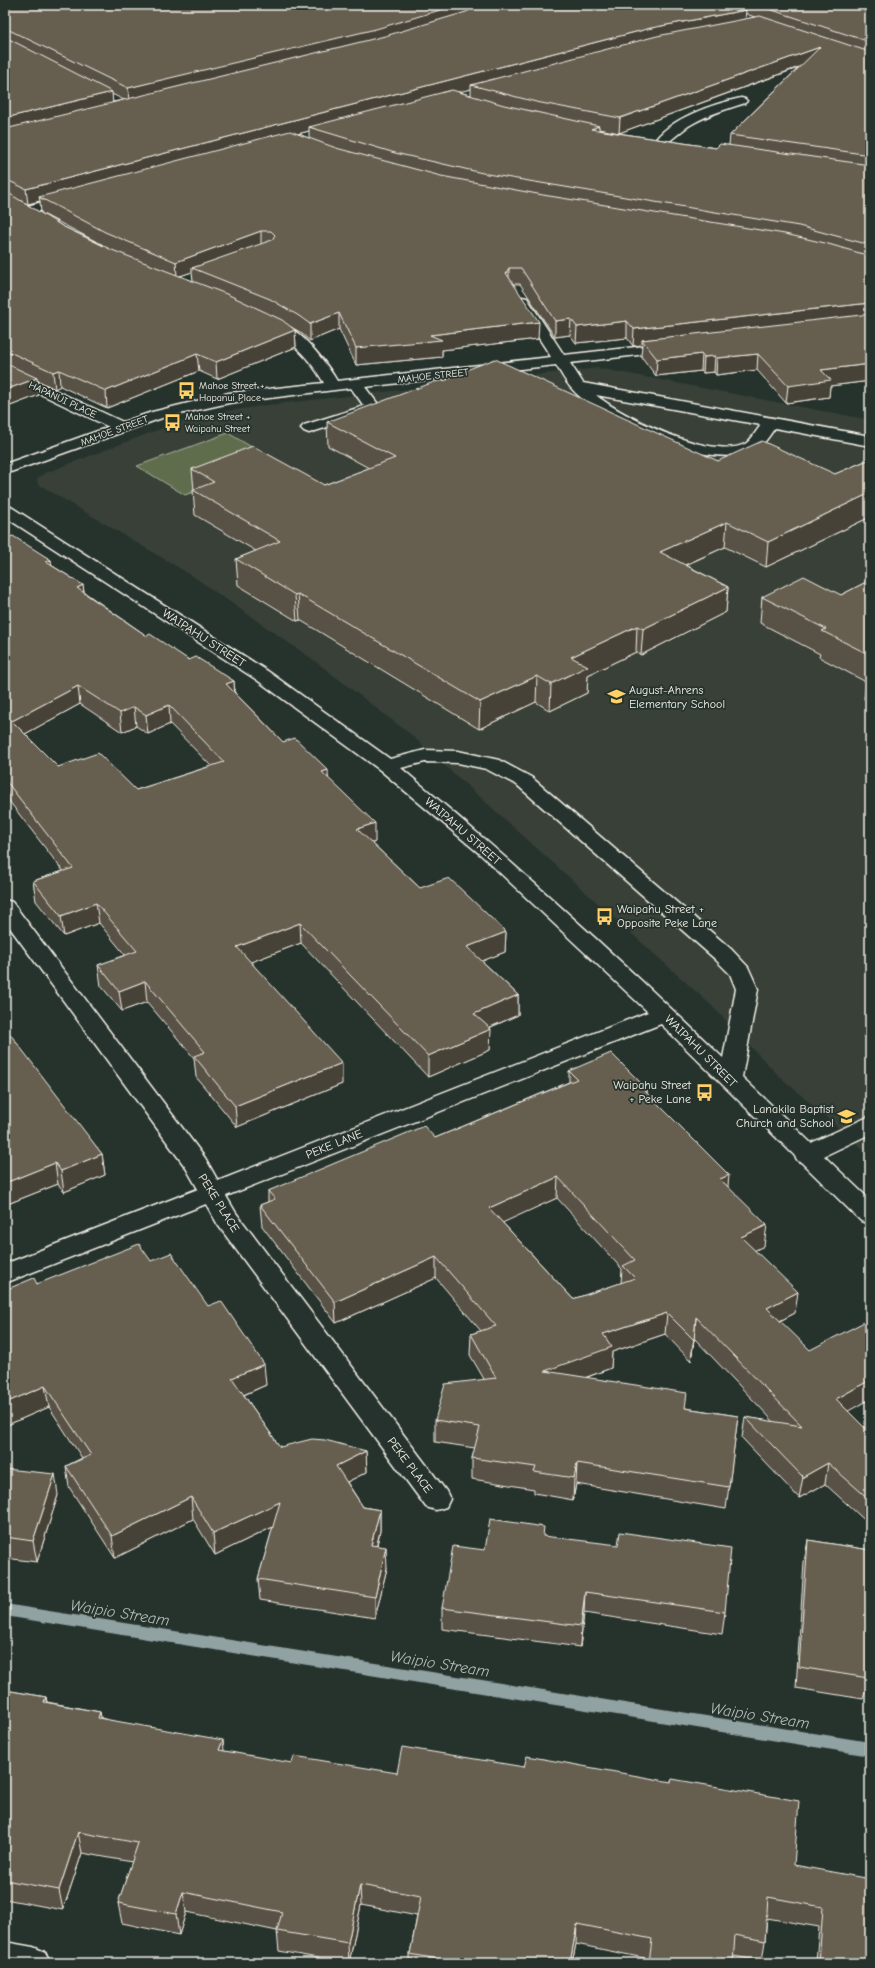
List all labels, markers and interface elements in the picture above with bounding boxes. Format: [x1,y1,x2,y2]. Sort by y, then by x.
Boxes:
street label: MAHOE STREET [397,366,470,386]
street label: HAPANUI PLACE [27,379,98,421]
place label: Mahoe Street + Hapanui Place [199,380,264,404]
bus stop icon: Mahoe Street + Hapanui Place [176,381,196,401]
place label: Mahoe Street + Waipahu Street [185,411,251,435]
bus stop icon: Mahoe Street + Waipahu Street [162,412,182,432]
street label: MAHOE STREET [79,413,151,449]
street label: WAIPAHU STREET [160,606,249,671]
place label: August-Ahrens Elementary School [629,683,725,711]
school or university icon: August-Ahrens Elementary School [606,687,626,707]
street label: WAIPAHU STREET [422,794,505,868]
place label: Waipahu Street + Opposite Peke Lane [617,902,717,930]
bus stop icon: Waipahu Street + Opposite Peke Lane [594,906,614,926]
street label: WAIPAHU STREET [662,1012,741,1091]
place label: Waipahu Street + Peke Lane [613,1078,692,1106]
bus stop icon: Waipahu Street + Peke Lane [694,1082,714,1102]
place label: Lanakila Baptist Church and School [736,1102,835,1130]
school or university icon: Lanakila Baptist Church and School [837,1106,857,1126]
street label: PEKE LANE [304,1126,364,1162]
street label: PEKE PLACE [196,1171,242,1235]
street label: PEKE PLACE [384,1434,436,1496]
water label: Waipio Stream [69,1596,171,1630]
water label: Waipio Stream [389,1647,491,1681]
water label: Waipio Stream [709,1699,811,1733]

